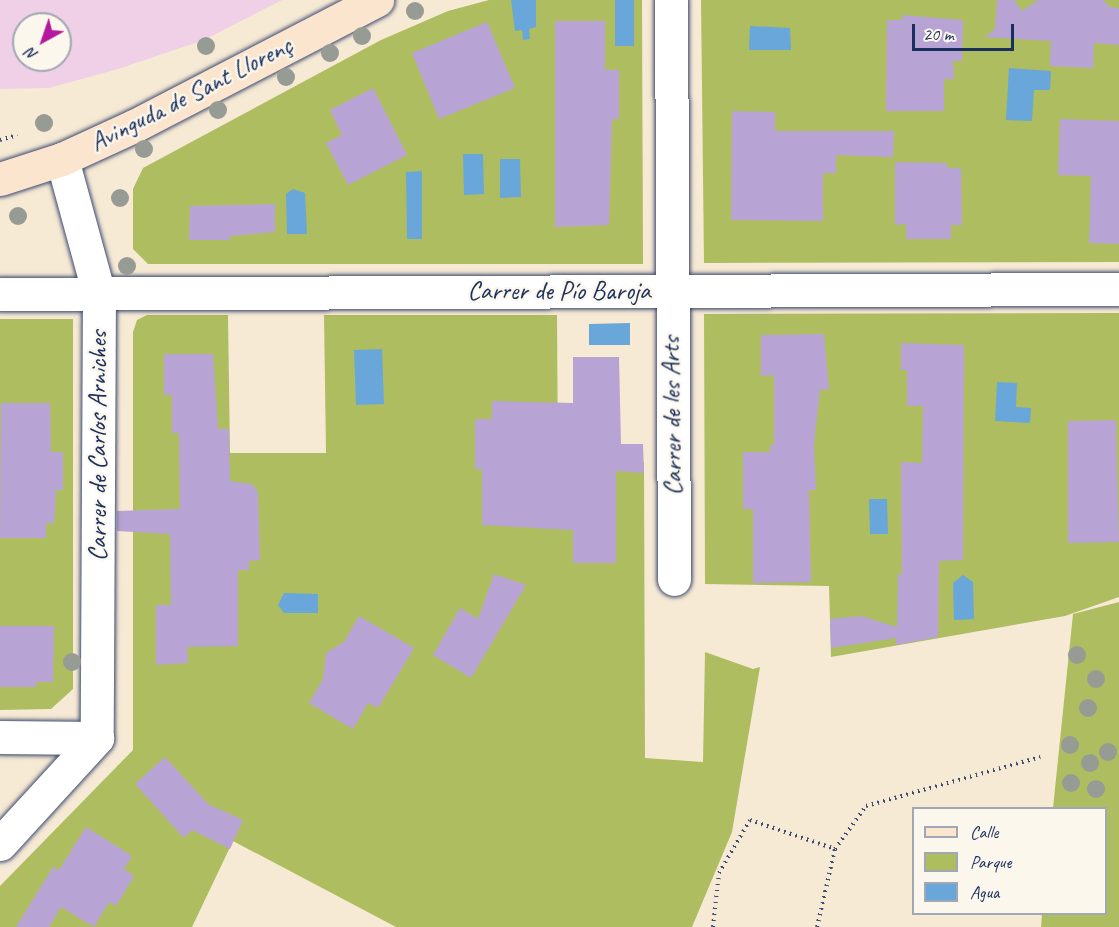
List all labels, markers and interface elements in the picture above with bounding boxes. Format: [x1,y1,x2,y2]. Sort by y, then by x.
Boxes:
north arrow [12,12,72,72]
scale bar [915,12,1017,50]
text: 20 m [923,23,954,45]
street label: Avinguda de Sant Llorenç [84,29,298,159]
text: N [21,43,42,65]
street label: Carrer de Pío Baroja [467,275,651,307]
street label: Carrer de Carlos Arniches [82,331,114,561]
street label: Carrer de les Arts [655,336,689,496]
legend [912,807,1107,915]
text: Calle [970,821,998,843]
text: Parque [970,851,1011,873]
text: Agua [970,881,999,903]

